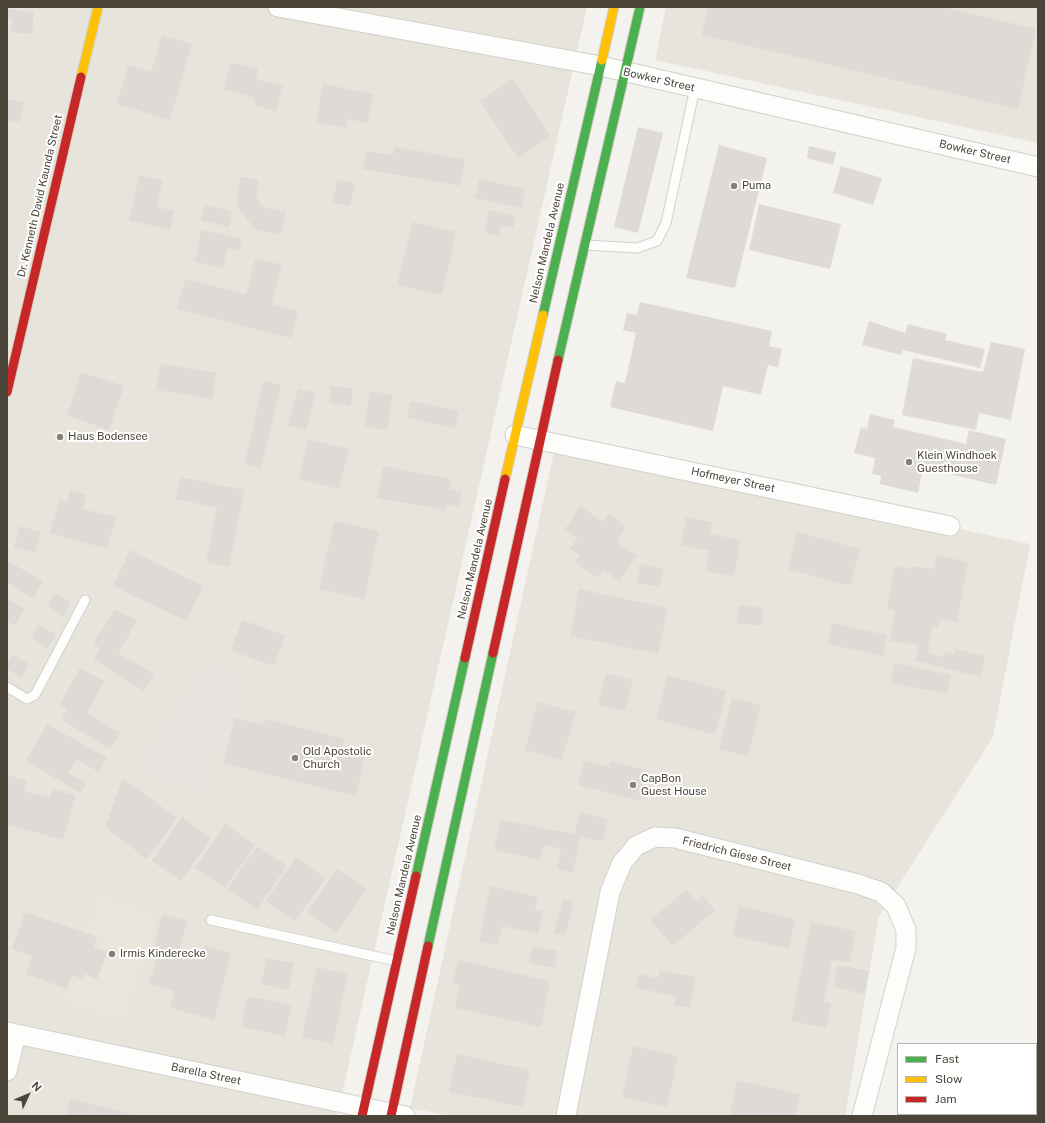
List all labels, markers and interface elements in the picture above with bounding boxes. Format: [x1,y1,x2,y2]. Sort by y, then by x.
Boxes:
street label: Bowker Street [622,65,696,95]
street label: Dr. Kenneth David Kaunda Street [15,113,65,279]
street label: Bowker Street [938,137,1012,167]
place label: Puma [742,179,771,193]
marker: Puma [729,181,739,191]
street label: Nelson Mandela Avenue [527,182,567,304]
place label: Haus Bodensee [68,430,148,444]
marker: Haus Bodensee [55,432,65,442]
place label: Klein Windhoek Guesthouse [917,449,997,475]
marker: Klein Windhoek Guesthouse [904,457,914,467]
street label: Hofmeyer Street [690,465,776,495]
street label: Nelson Mandela Avenue [455,498,495,620]
place label: Old Apostolic Church [303,745,372,771]
marker: Old Apostolic Church [290,753,300,763]
place label: CapBon Guest House [641,772,707,798]
marker: CapBon Guest House [628,780,638,790]
street label: Nelson Mandela Avenue [384,814,424,936]
street label: Friedrich Giese Street [681,834,793,874]
place label: Irmis Kinderecke [120,947,206,961]
marker: Irmis Kinderecke [107,949,117,959]
legend [897,1043,1037,1115]
text: Fast [935,1052,959,1066]
street label: Barella Street [170,1060,242,1088]
text: Slow [935,1072,962,1086]
north arrow [8,1075,48,1115]
text: N [29,1079,44,1094]
text: Jam [935,1092,957,1106]

